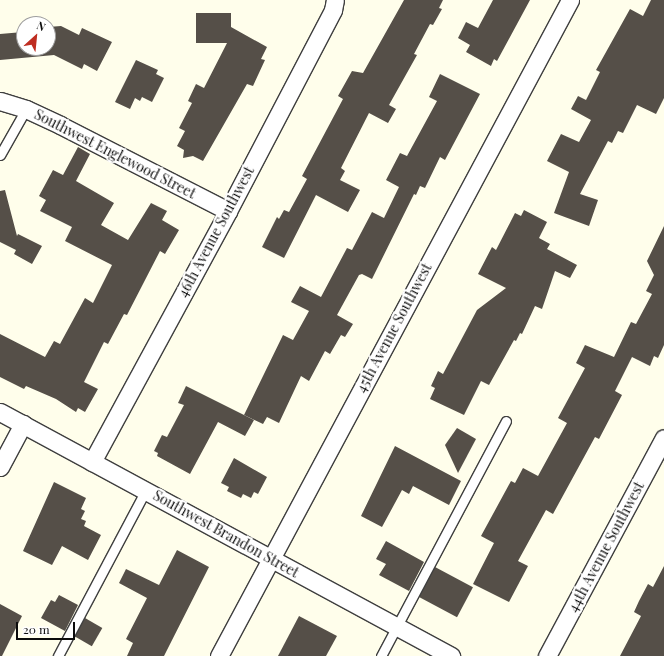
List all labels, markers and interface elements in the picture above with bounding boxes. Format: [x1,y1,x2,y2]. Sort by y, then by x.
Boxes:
north arrow [16,16,56,56]
text: N [34,17,48,34]
street label: Southwest Englewood Street [31,106,199,202]
street label: 46th Avenue Southwest [174,164,258,300]
street label: 45th Avenue Southwest [353,260,435,396]
street label: 44th Avenue Southwest [564,479,648,615]
street label: Southwest Brandon Street [150,487,302,581]
scale bar [18,614,77,640]
text: 20 m [23,621,50,637]

